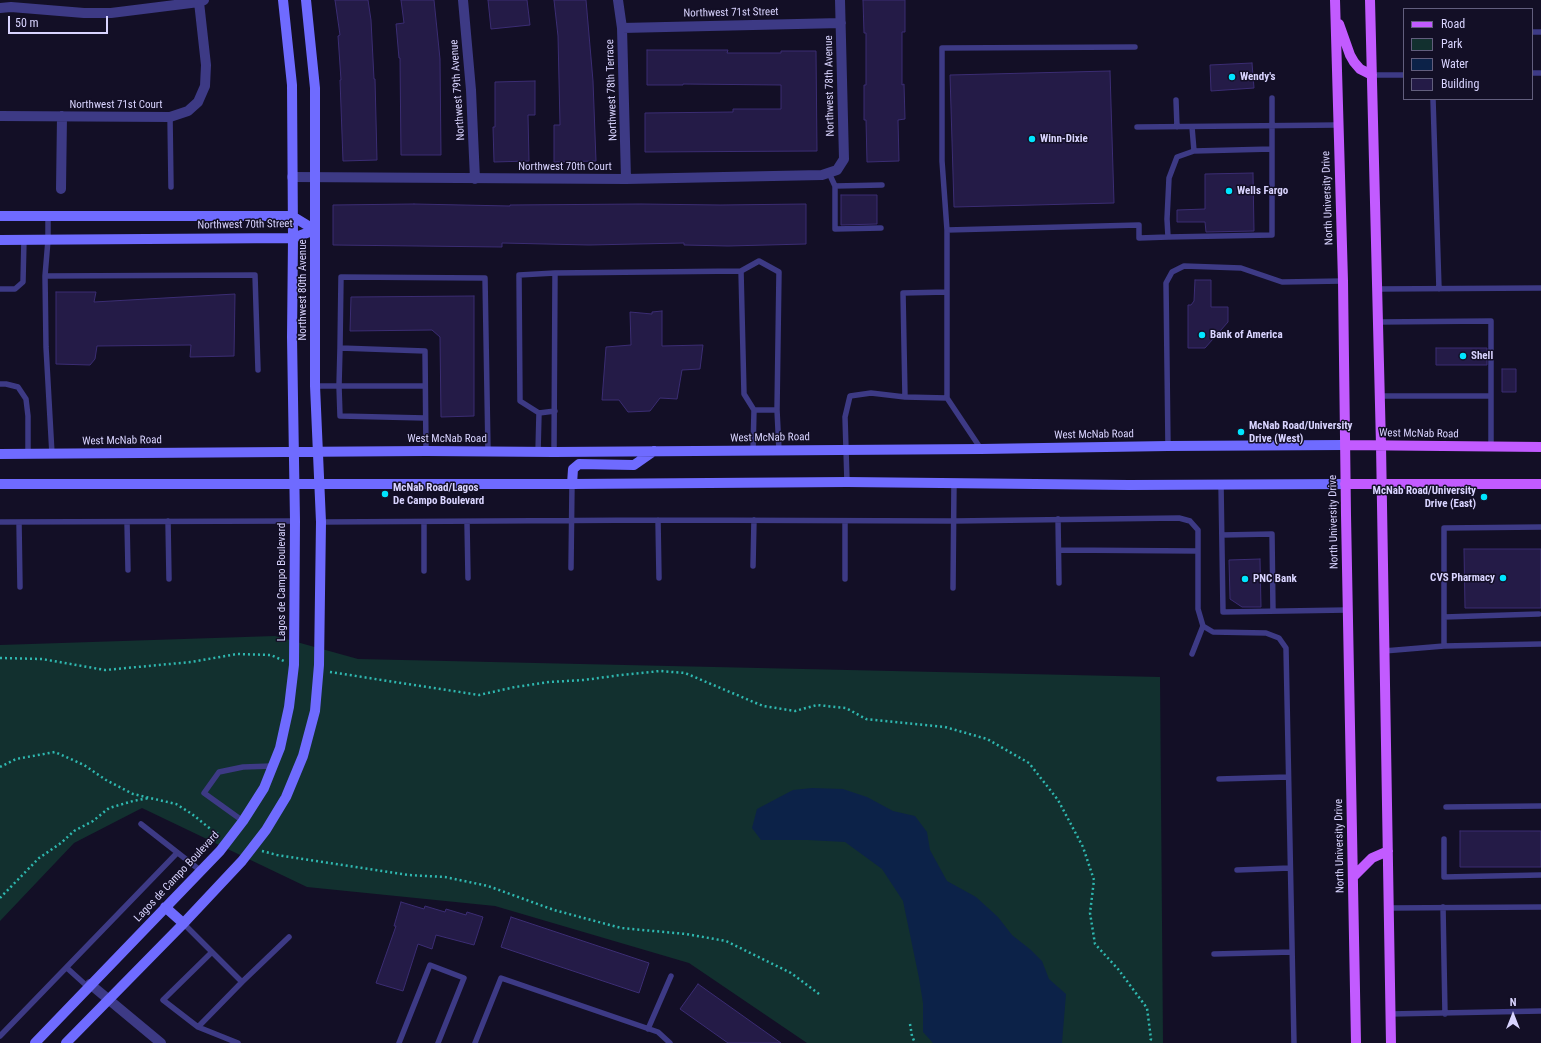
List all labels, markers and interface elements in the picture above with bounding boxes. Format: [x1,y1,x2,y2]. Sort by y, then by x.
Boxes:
street label: Northwest 71st Street [683,6,779,20]
scale bar [10,8,110,34]
legend [1403,8,1533,100]
text: 50 m [15,16,39,30]
text: Road [1441,17,1465,31]
street label: Northwest 78th Avenue [823,35,837,137]
text: Park [1441,37,1462,51]
street label: Northwest 79th Avenue [448,39,468,141]
street label: Northwest 78th Terrace [604,39,620,141]
text: Water [1441,57,1469,71]
place label: Wendy's [1240,70,1275,84]
marker: Wendy's [1227,72,1237,82]
text: Building [1441,77,1479,91]
street label: Northwest 71st Court [69,98,163,112]
place label: Winn-Dixie [1040,132,1088,146]
marker: Winn-Dixie [1027,134,1037,144]
street label: North University Drive [1320,151,1336,245]
street label: Northwest 70th Court [518,160,612,174]
place label: Wells Fargo [1237,184,1288,198]
marker: Wells Fargo [1224,186,1234,196]
street label: Northwest 70th Street [197,218,293,232]
street label: Northwest 80th Avenue [296,239,310,341]
place label: Bank of America [1210,328,1283,342]
marker: Bank of America [1197,330,1207,340]
place label: Shell [1471,349,1493,363]
marker: Shell [1458,351,1468,361]
place label: McNab Road/University Drive (West) [1249,419,1352,445]
marker: McNab Road/University Drive (West) [1236,427,1246,437]
street label: West McNab Road [1379,427,1459,441]
street label: West McNab Road [1054,428,1134,442]
street label: West McNab Road [730,431,810,445]
street label: West McNab Road [407,432,487,446]
street label: West McNab Road [82,434,162,448]
street label: North University Drive [1327,475,1341,569]
place label: McNab Road/Lagos De Campo Boulevard [393,481,484,507]
place label: McNab Road/University Drive (East) [1373,484,1476,510]
marker: McNab Road/Lagos De Campo Boulevard [380,489,390,499]
marker: McNab Road/University Drive (East) [1479,492,1489,502]
street label: Lagos de Campo Boulevard [275,523,289,641]
place label: CVS Pharmacy [1430,571,1495,585]
place label: PNC Bank [1253,572,1297,586]
marker: CVS Pharmacy [1498,573,1508,583]
marker: PNC Bank [1240,574,1250,584]
street label: North University Drive [1333,799,1347,893]
street label: Lagos de Campo Boulevard [132,829,222,925]
north arrow [1493,995,1533,1035]
text: N [1510,996,1516,1009]

